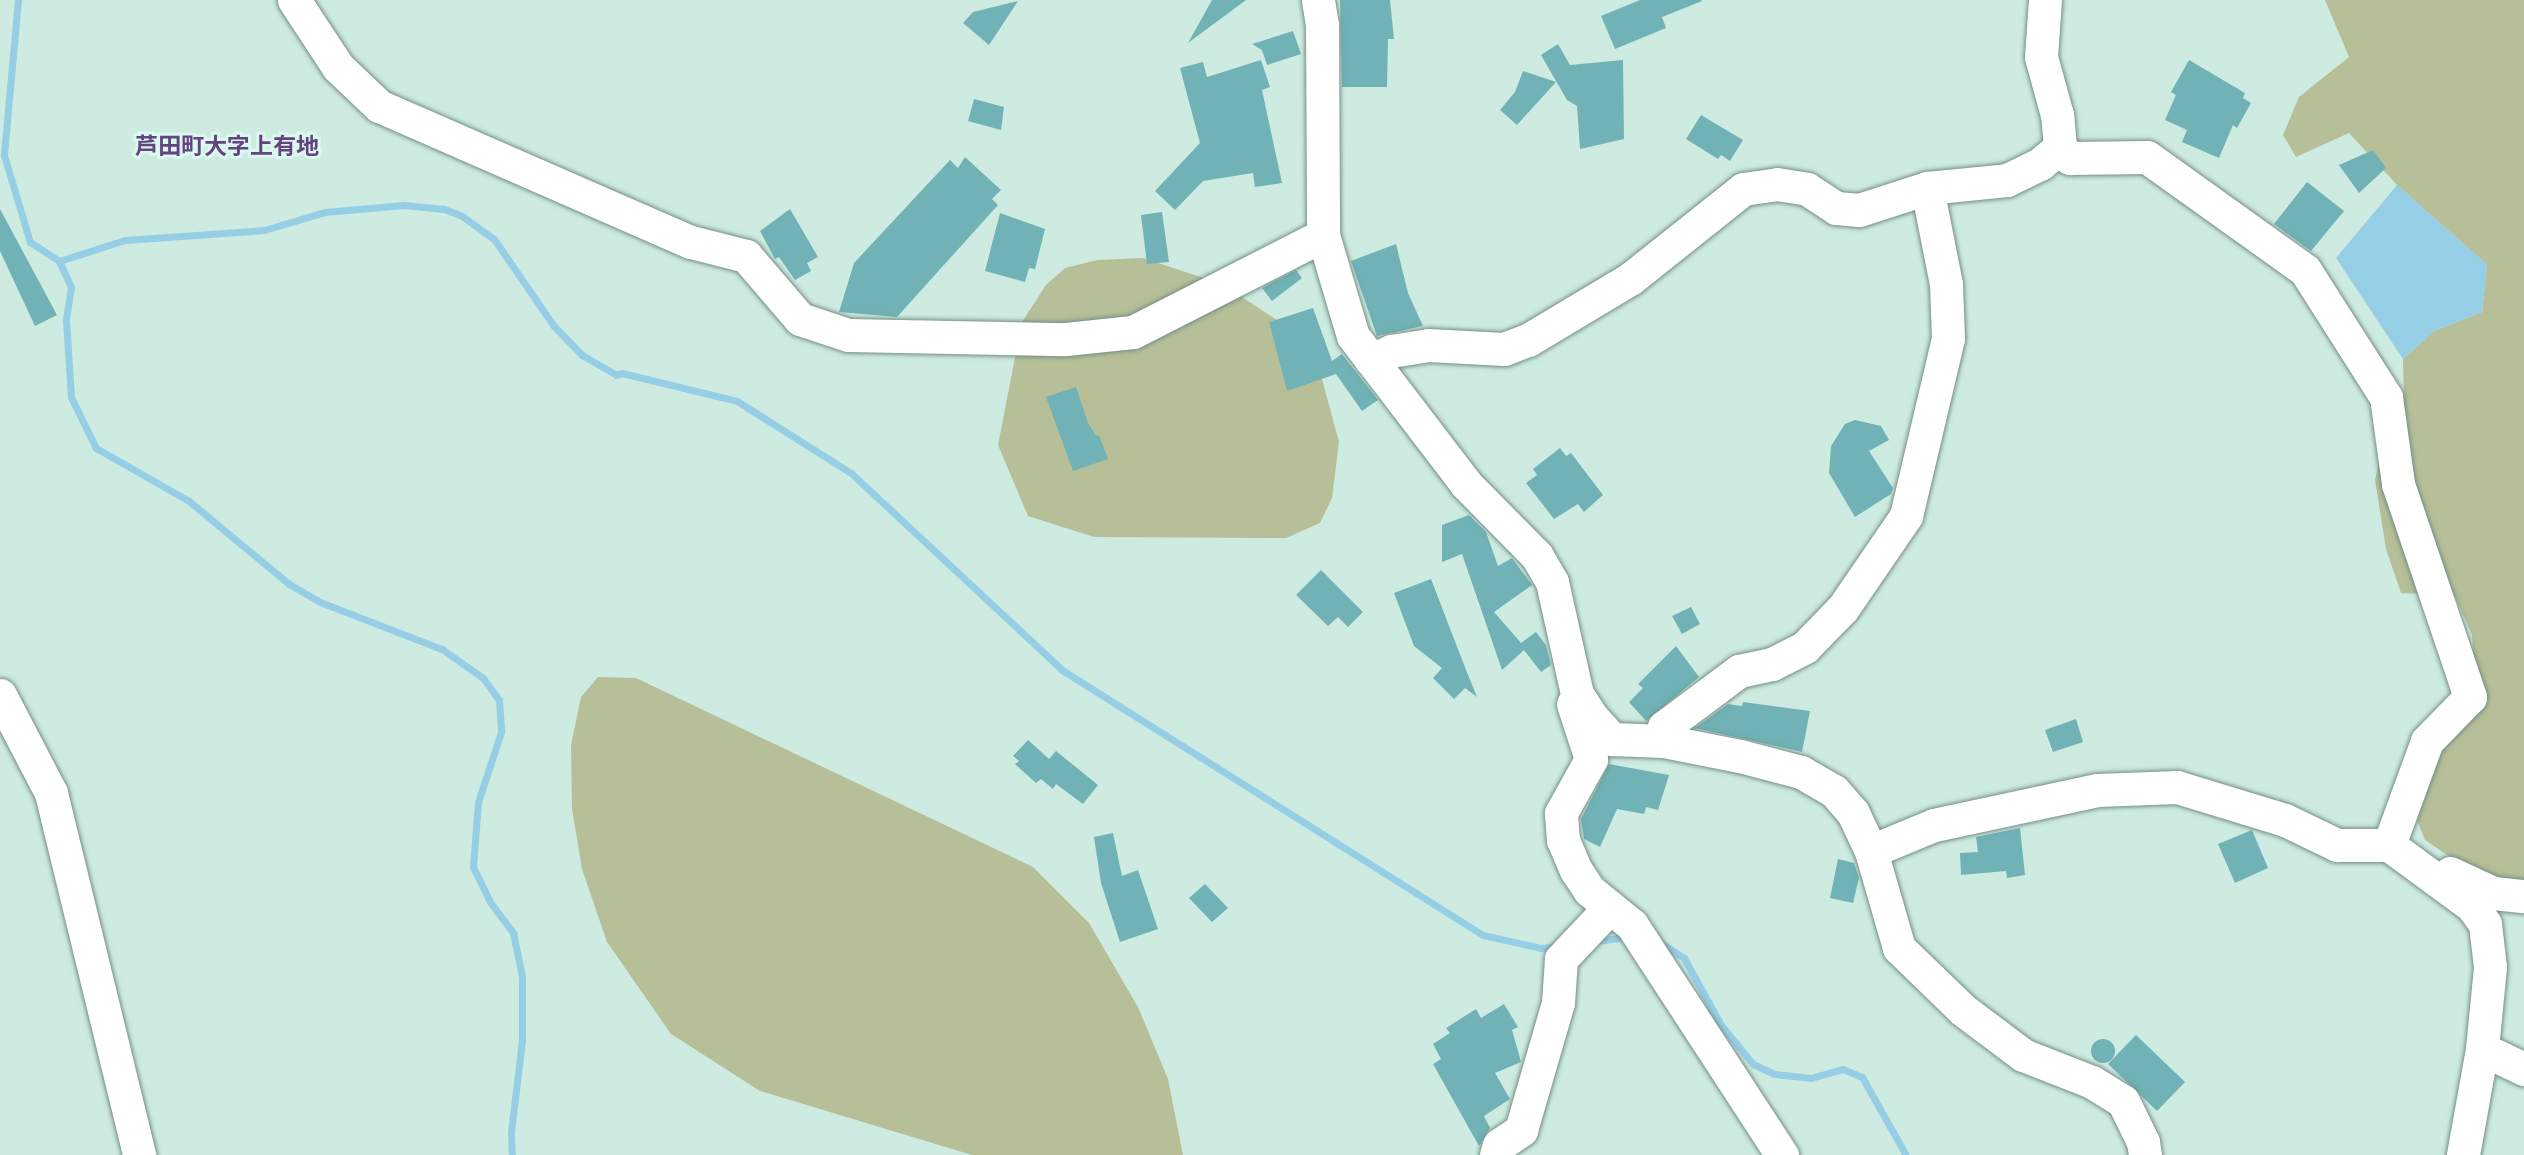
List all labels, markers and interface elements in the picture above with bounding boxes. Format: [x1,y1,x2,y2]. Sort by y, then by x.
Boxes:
district label: 芦田町大字上有地 [135,131,319,159]

